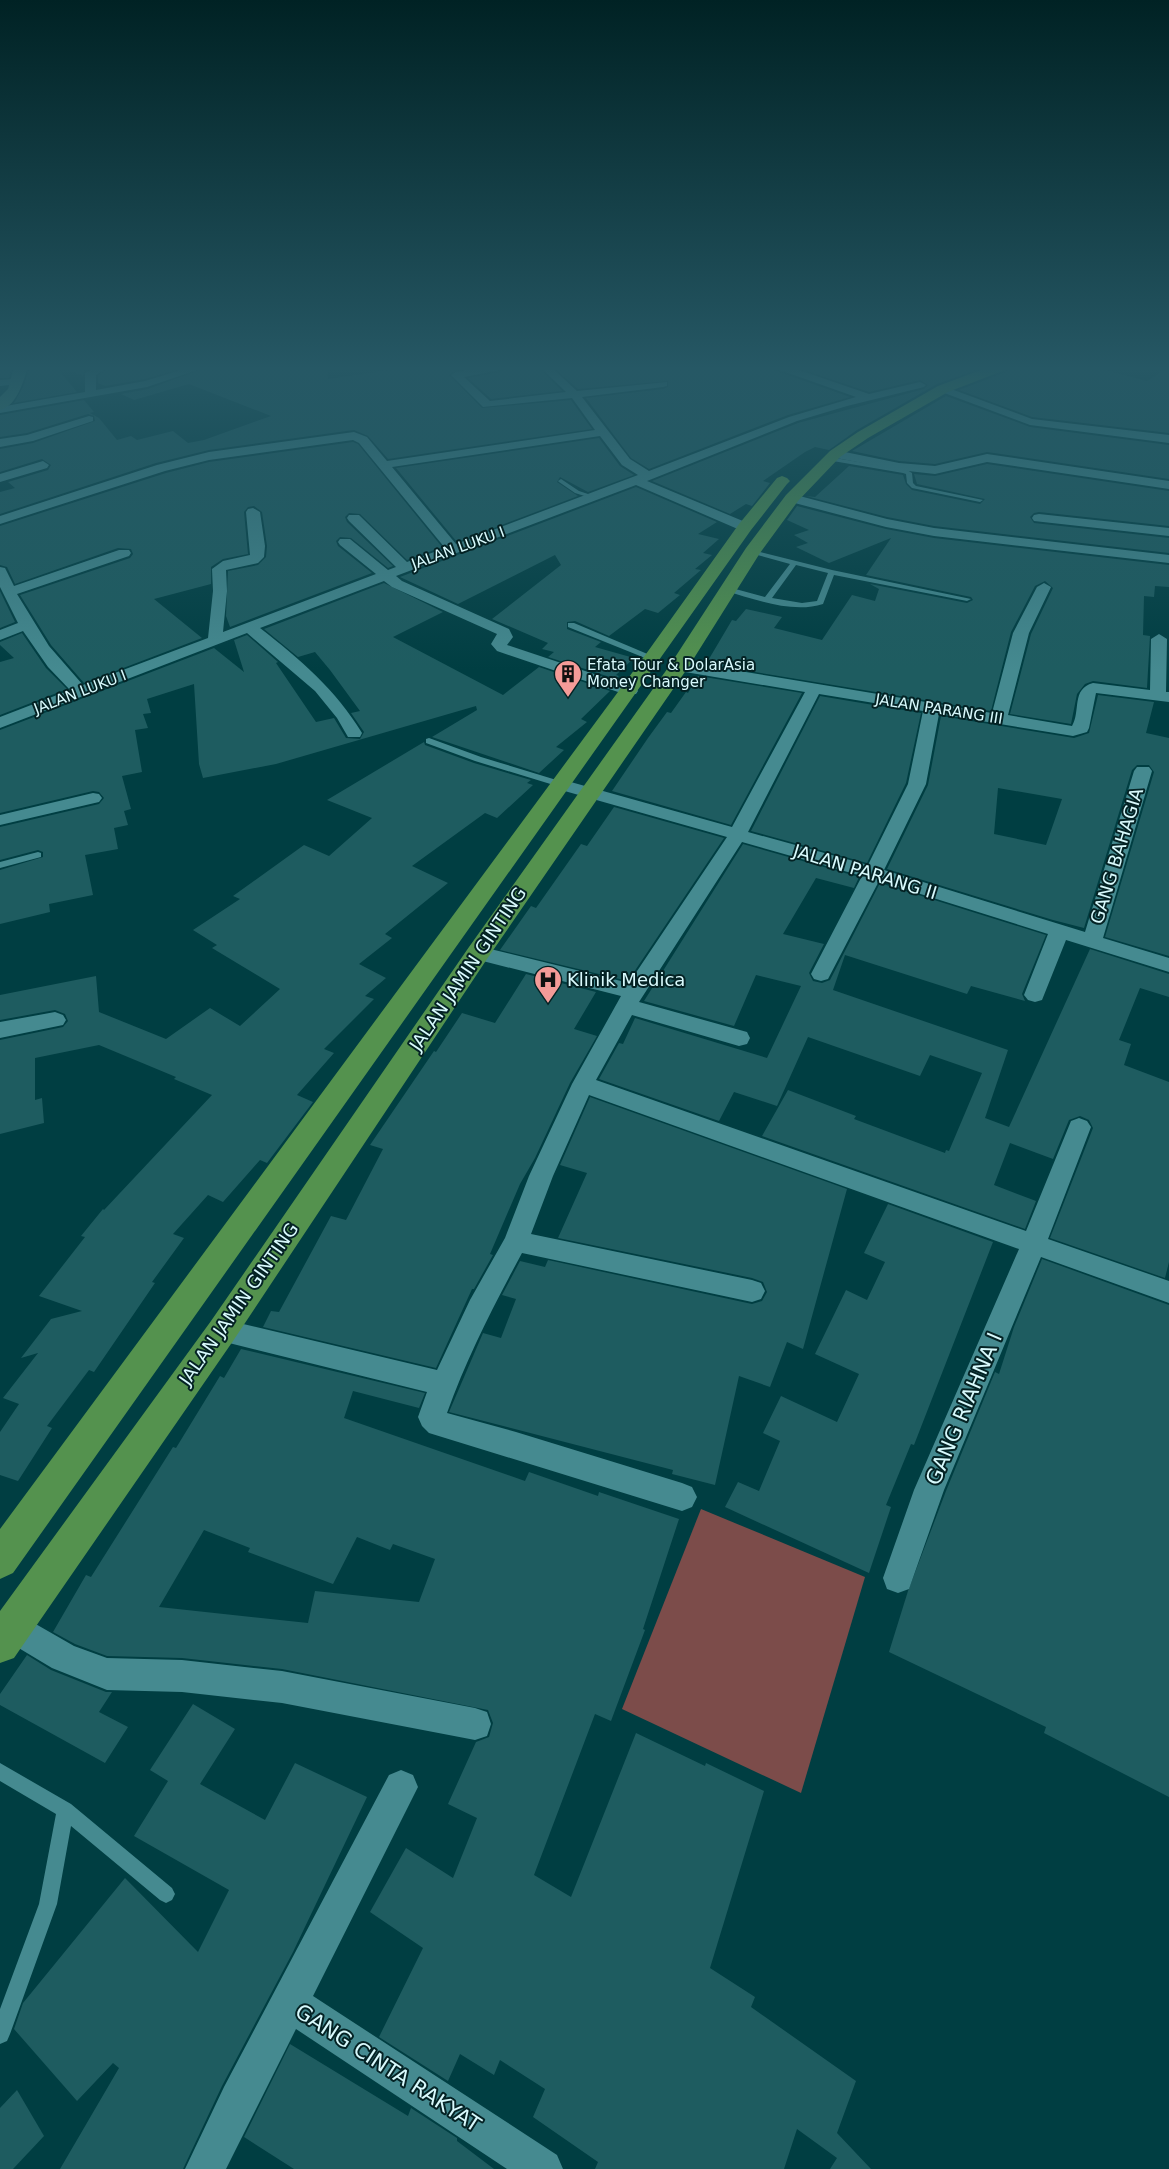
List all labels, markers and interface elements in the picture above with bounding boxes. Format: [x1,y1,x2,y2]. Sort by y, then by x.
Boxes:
street label: JALAN LUKU I [408,523,507,573]
place label: Efata Tour & DolarAsia Money Changer [587,656,755,691]
building icon: Efata Tour & DolarAsia Money Changer [553,659,583,698]
street label: JALAN LUKU I [30,666,129,718]
street label: JALAN PARANG III [873,690,1004,728]
street label: GANG BAHAGIA [1086,785,1147,926]
street label: JALAN PARANG II [790,839,940,903]
street label: JALAN JAMIN GINTING [404,883,530,1055]
hospital icon: Klinik Medica [533,965,563,1004]
place label: Klinik Medica [567,969,685,990]
street label: JALAN JAMIN GINTING [174,1219,303,1390]
street label: GANG RIAHNA I [921,1329,1007,1489]
street label: GANG CINTA RAKYAT [291,1999,485,2137]

